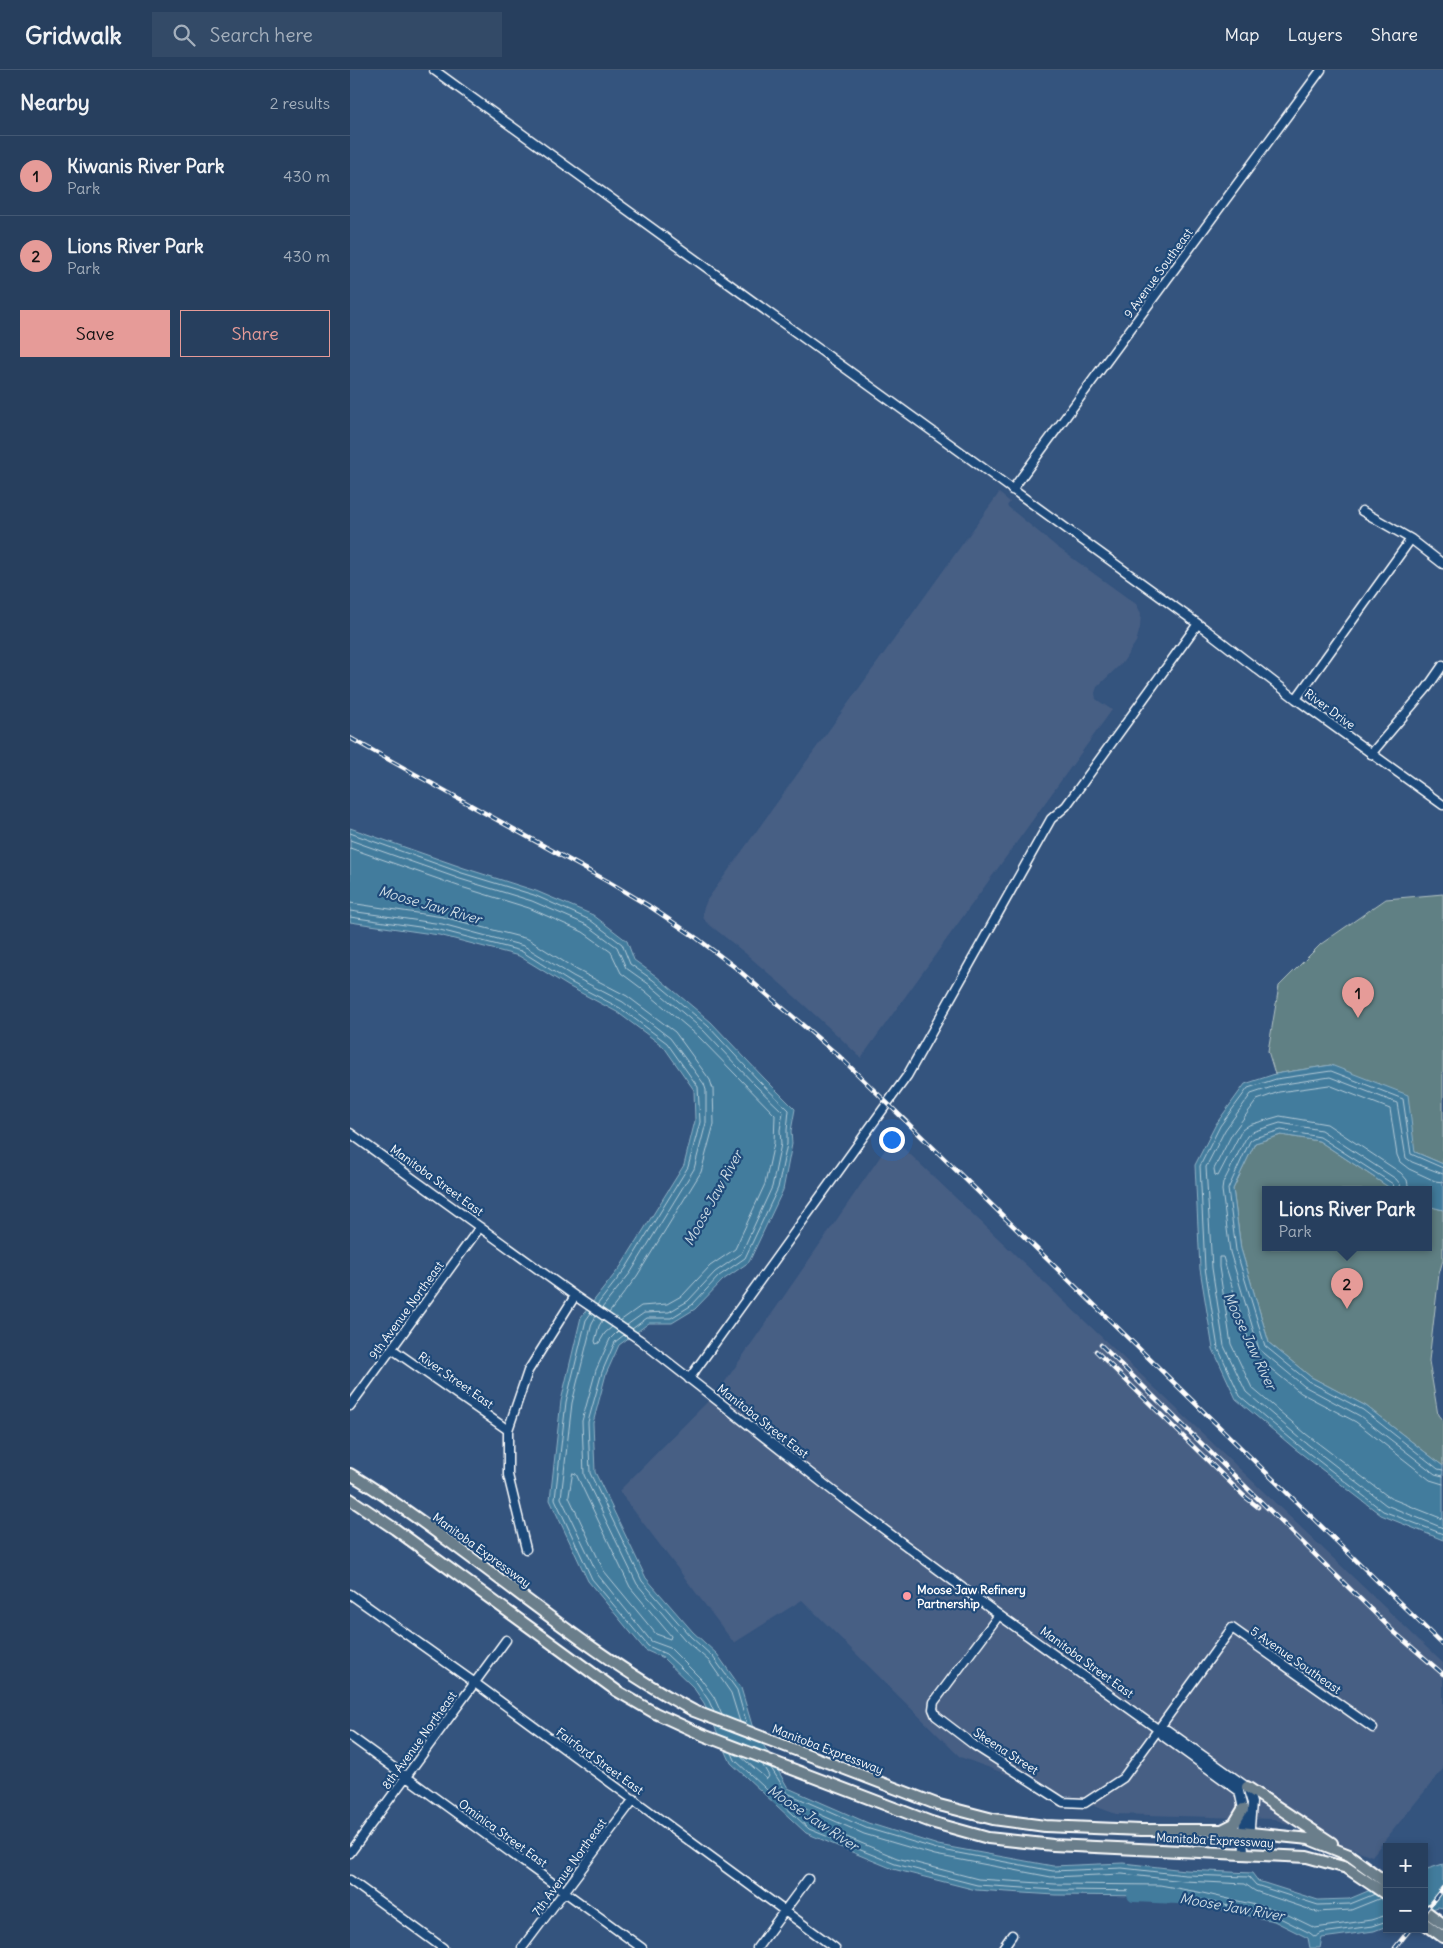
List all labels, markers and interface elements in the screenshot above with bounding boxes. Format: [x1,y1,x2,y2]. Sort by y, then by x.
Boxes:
search box [152,12,502,57]
text: Gridwalk [25,20,122,50]
icon: search [170,21,198,49]
text: Search here [210,23,313,47]
text: Map [1224,23,1259,46]
text: Layers [1287,23,1343,46]
text: Share [1371,23,1418,46]
text: Nearby [20,89,90,116]
text: 2 results [270,93,330,113]
text: Kiwanis River Park [67,154,225,178]
text: 1 [33,166,39,186]
text: 430 m [283,166,330,186]
text: Park [67,178,100,198]
street label: 9 Avenue Southeast [1120,225,1196,321]
text: Lions River Park [67,234,204,258]
text: 2 [32,246,40,266]
text: 430 m [283,246,330,266]
text: Park [67,258,100,278]
button: Save [20,310,170,357]
button: Share [180,310,330,357]
street label: River Drive [1302,686,1358,732]
water label: Moose Jaw River [377,882,485,929]
pin: 1 [1342,977,1374,1018]
your location [879,1127,905,1153]
street label: Manitoba Street East [388,1141,486,1219]
water label: Moose Jaw River [679,1145,748,1249]
popup [1262,1186,1432,1251]
text: Lions River Park [1279,1197,1415,1221]
text: Park [1279,1221,1312,1241]
street label: 9th Avenue Northeast [365,1258,447,1362]
pin: 2 [1331,1268,1363,1309]
water label: Moose Jaw River [1220,1289,1281,1395]
street label: River Street East [415,1348,497,1412]
street label: Manitoba Street East [715,1381,811,1461]
street label: Manitoba Expressway [430,1509,534,1591]
place label: Moose Jaw Refinery Partnership [917,1582,1026,1612]
marker: Moose Jaw Refinery Partnership [901,1590,913,1602]
street label: Manitoba Street East [1038,1623,1136,1701]
street label: 5 Avenue Southeast [1248,1623,1344,1697]
street label: 8th Avenue Northeast [378,1688,460,1792]
street label: Manitoba Expressway [770,1721,886,1777]
street label: Fairford Street East [554,1724,646,1798]
street label: Skeena Street [971,1724,1041,1778]
water label: Moose Jaw River [764,1781,864,1856]
street label: Ominica Street East [456,1796,550,1870]
street label: 7th Avenue Northeast [529,1816,609,1918]
street label: Manitoba Expressway [1156,1829,1274,1851]
map controls [1383,1843,1428,1933]
button: + [1383,1843,1428,1888]
button: − [1383,1888,1428,1933]
water label: Moose Jaw River [1178,1889,1288,1925]

